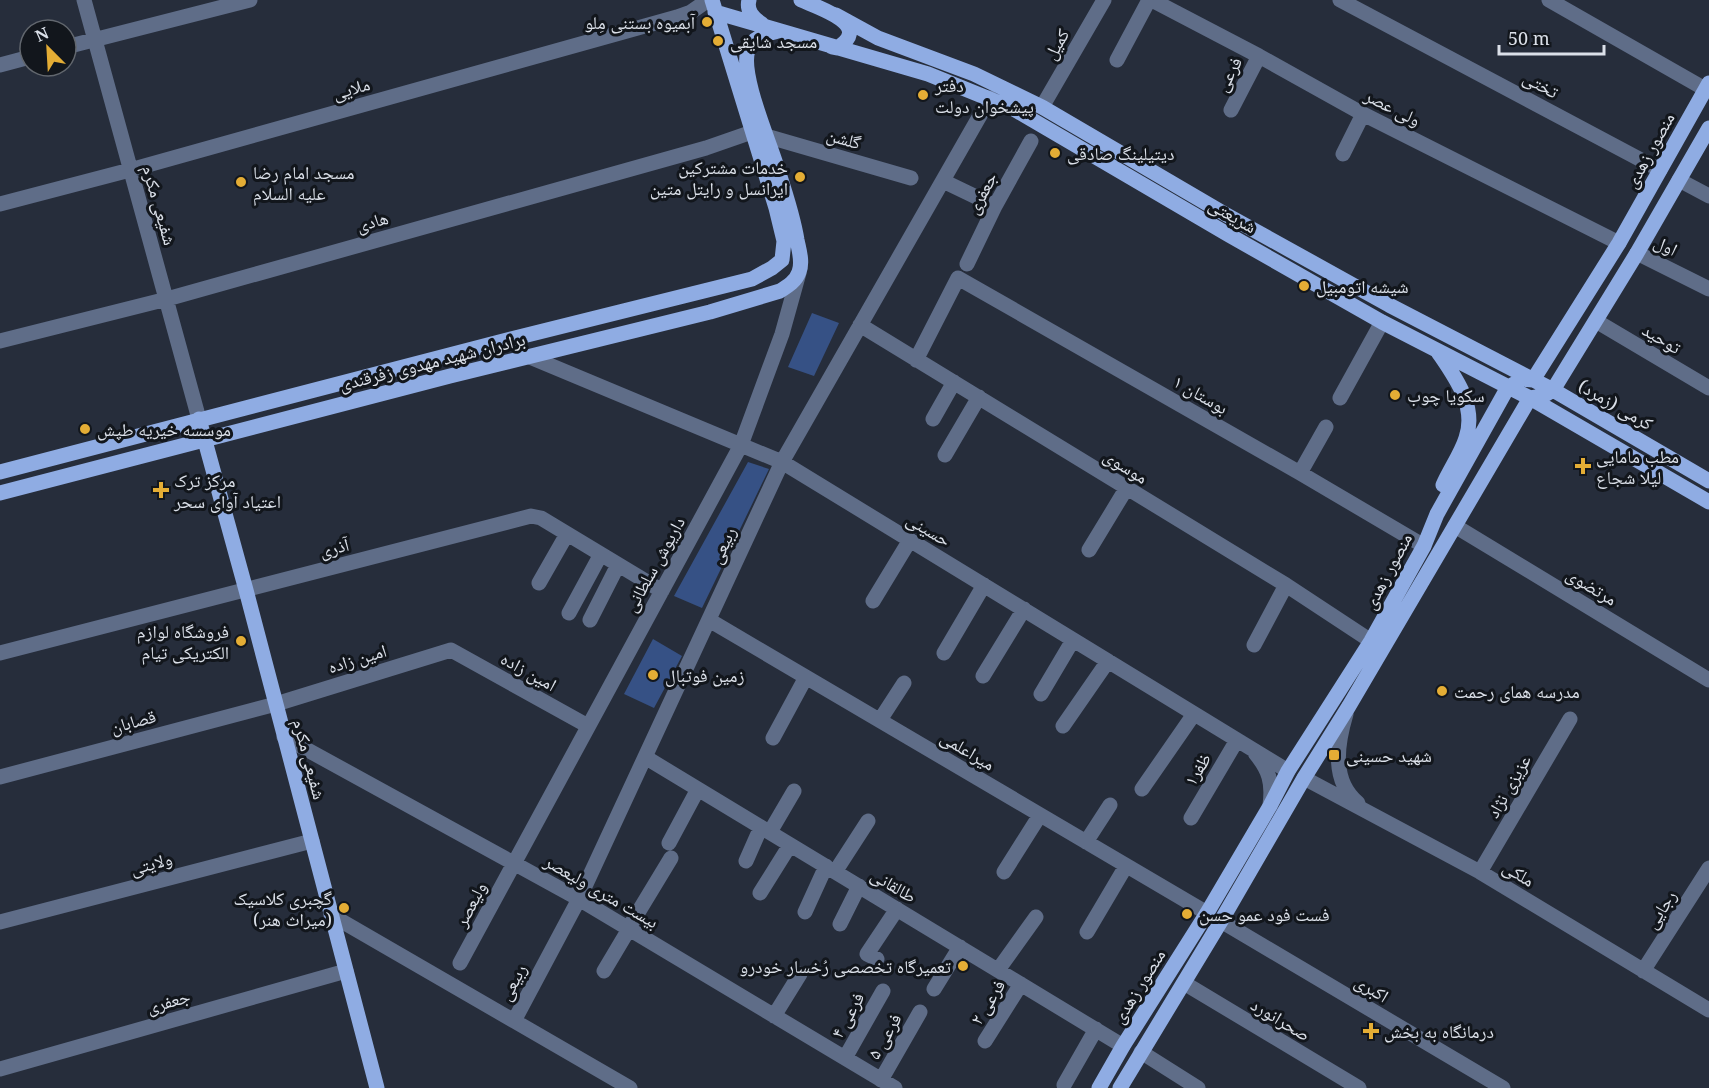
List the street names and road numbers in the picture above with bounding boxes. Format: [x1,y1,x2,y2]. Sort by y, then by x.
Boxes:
street label: کمیل [1038,24,1075,64]
street label: فرعی [1209,52,1247,96]
street label: تختی [1519,65,1563,103]
street label: ملایی [330,71,372,105]
street label: ولی عصر [1360,82,1425,131]
street label: منصور زهدی [1618,108,1680,192]
street label: گلشن [824,122,864,154]
street label: شفیعی مکرم [136,162,183,248]
street label: جعفری [960,168,1002,218]
street label: شریعتی [1205,192,1261,238]
street label: هادی [353,205,391,237]
street label: اول [1650,229,1682,261]
street label: توحید [1638,317,1686,359]
street label: برادران شهید مهدوی زفرقندی [336,326,528,396]
street label: بوستان ۱ [1169,369,1233,419]
street label: کرمی (زمرد) [1574,373,1658,435]
street label: موسوی [1099,443,1153,489]
street label: حسینی [902,506,956,552]
street label: داریوش سلطانی [618,512,690,616]
street label: ربیعی [703,523,741,567]
street label: منصور زهدی [1357,529,1417,613]
street label: آذری [317,532,352,562]
street label: مرتضوی [1562,561,1622,611]
street label: امين زاده [325,638,389,678]
street label: امین زاده [497,646,561,696]
street label: قصابان [108,703,158,739]
street label: شفیعی مکرم [287,716,332,802]
street label: میراعلمی [936,724,1000,776]
street label: ظفر۱ [1178,748,1216,790]
street label: عزیزی نژاد [1480,750,1536,822]
street label: ولایتی [127,846,175,880]
street label: بیست متری ولیعصر [540,848,663,933]
street label: ملکی [1499,854,1539,892]
street label: طالقانی [867,862,921,908]
street label: ولیعصر [448,877,492,931]
street label: رجایی [1639,885,1681,933]
street label: منصور زهدی [1106,944,1170,1028]
street label: ربیعی [492,959,532,1004]
street label: اکبری [1351,969,1393,1007]
street label: فرعی ۲ [964,975,1010,1029]
street label: جعفری [143,983,193,1019]
street label: فرعی ۴ [825,988,869,1042]
street label: صحرانورد [1247,992,1315,1046]
street label: فرعی ۵ [861,1009,907,1063]

